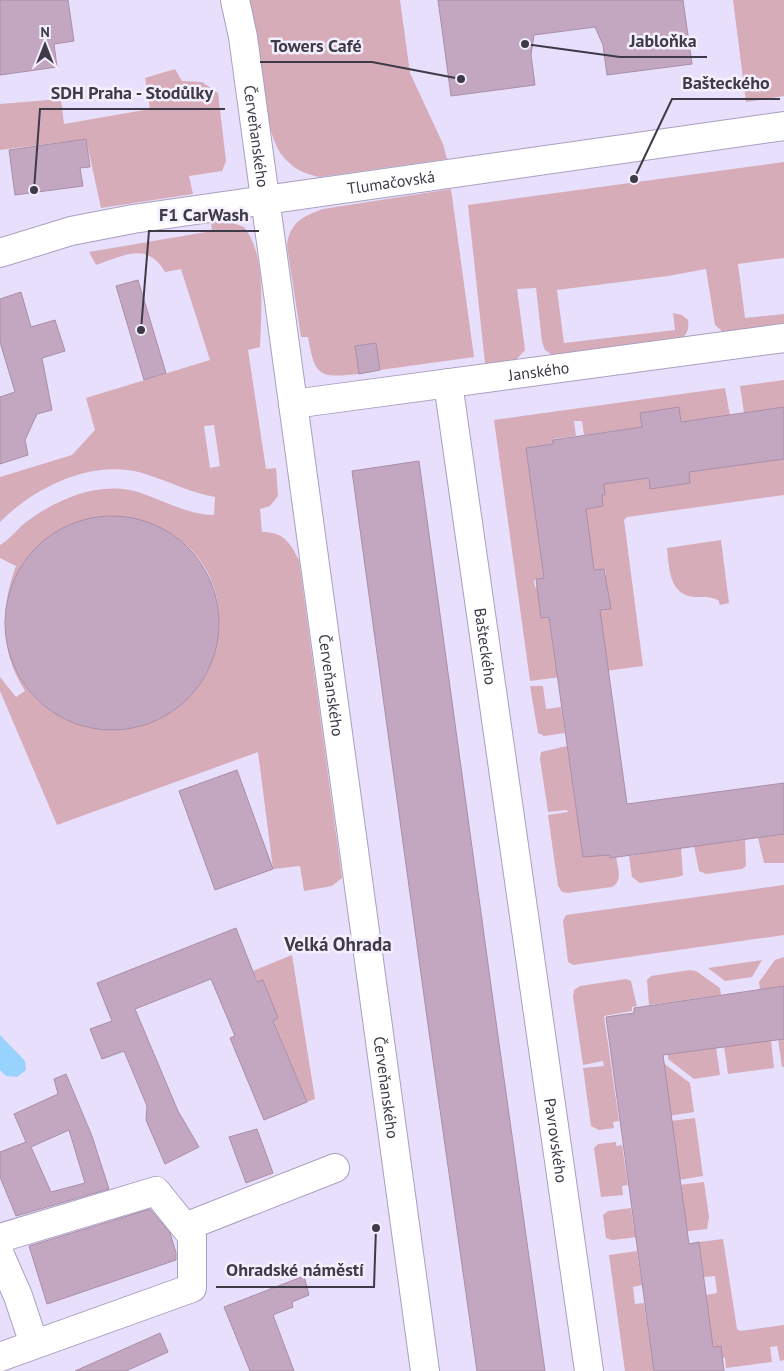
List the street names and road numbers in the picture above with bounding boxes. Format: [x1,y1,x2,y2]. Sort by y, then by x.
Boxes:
street label: Červeňanského [240,84,273,189]
street label: Tlumačovská [346,166,436,198]
street label: Janského [506,357,570,385]
street label: Bašteckého [470,607,501,686]
street label: Červeňanského [315,633,348,738]
street label: Červeňanského [369,1035,403,1140]
street label: Pavrovského [540,1097,572,1184]

